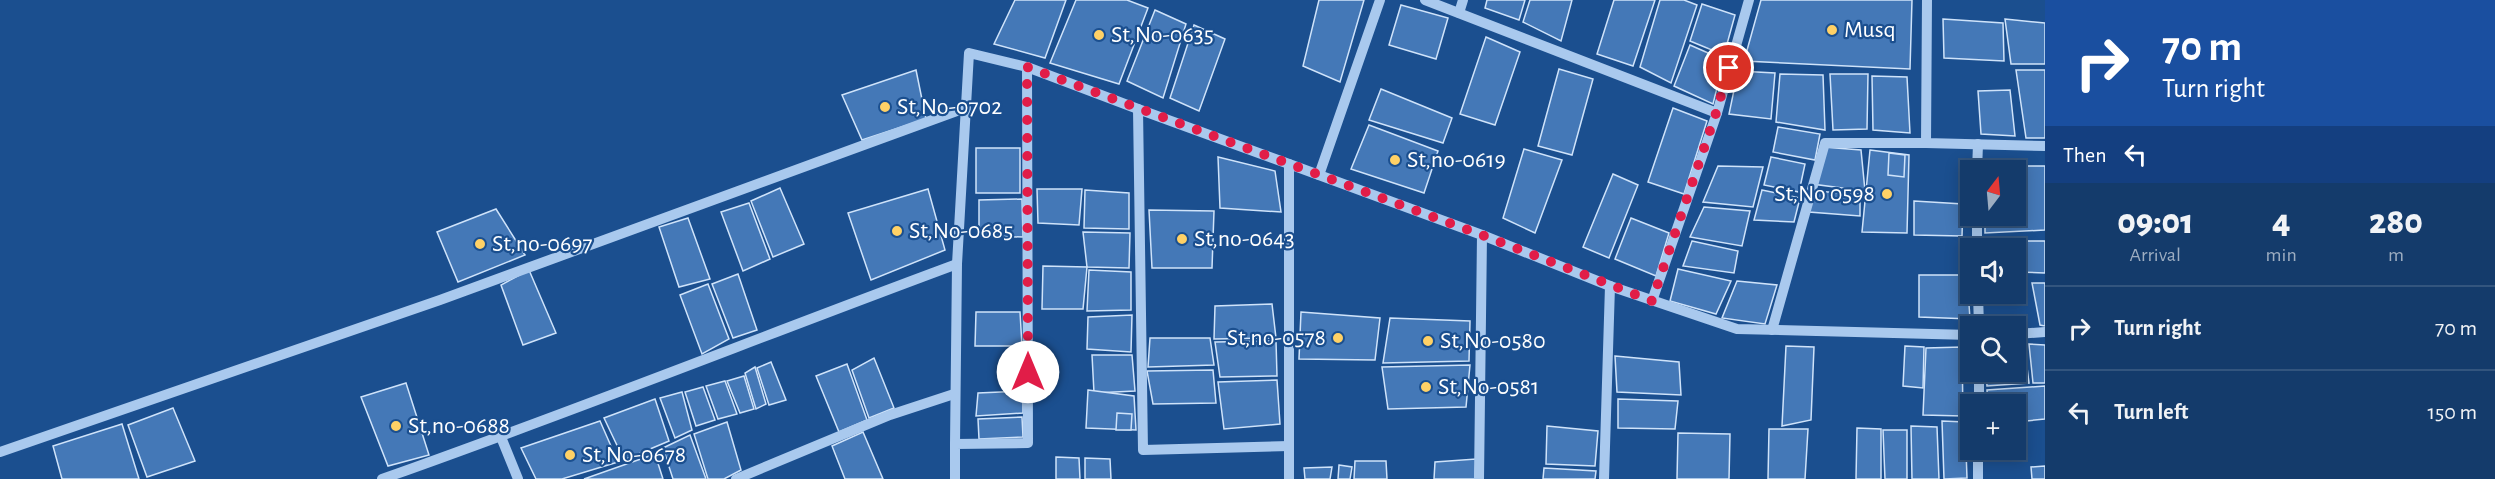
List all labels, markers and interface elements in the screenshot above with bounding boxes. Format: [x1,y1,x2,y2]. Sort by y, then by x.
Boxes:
place label: Musq [1844,18,1896,42]
place label: St,No-0635 [1111,23,1214,47]
marker: Musq [1825,23,1839,37]
icon: right [2063,24,2141,102]
text: 70 m [2162,26,2242,68]
marker: St,No-0635 [1092,28,1106,42]
pin [1703,42,1754,93]
icon: arrive [1712,51,1745,84]
text: Turn right [2162,75,2265,102]
place label: St,No-0702 [897,95,1002,119]
marker: St,No-0702 [878,100,892,114]
icon: left [2119,138,2152,171]
text: Then [2063,144,2107,166]
place label: St,no-0619 [1407,148,1506,172]
marker: St,no-0619 [1388,153,1402,167]
north arrow [1960,160,2026,226]
map controls [1960,160,2026,460]
place label: St,No 0598 [1774,182,1875,206]
marker: St,No 0598 [1880,187,1894,201]
text: 09:01 [2117,204,2193,240]
text: 4 [2272,204,2290,240]
text: 280 [2369,204,2423,240]
place label: St,No-0685 [909,219,1013,243]
marker: St,No-0685 [890,224,904,238]
place label: St,no-0643 [1194,227,1295,251]
place label: St,no-0697 [492,232,593,256]
marker: St,no-0643 [1175,232,1189,246]
marker: St,no-0697 [473,237,487,251]
button: sound [1960,238,2026,304]
text: Arrival [2130,245,2181,265]
text: min [2266,245,2297,265]
text: m [2388,245,2404,265]
icon: right [2063,312,2096,345]
button: search [1960,316,2026,382]
text: Turn right [2114,317,2201,339]
text: 70 m [2435,317,2477,339]
place label: St,no-0578 [1227,326,1326,350]
place label: St,No-0580 [1440,329,1546,353]
marker: St,no-0578 [1331,331,1345,345]
marker: St,No-0580 [1421,334,1435,348]
position arrow [996,340,1060,404]
place label: St,No-0581 [1438,375,1539,399]
marker: St,No-0581 [1419,380,1433,394]
button: + [1960,394,2026,460]
icon: left [2063,396,2096,429]
text: Turn left [2114,401,2188,423]
text: 150 m [2427,401,2477,423]
place label: St,no-0688 [408,414,510,438]
marker: St,no-0688 [389,419,403,433]
place label: St,No-0678 [582,443,686,467]
marker: St,No-0678 [563,448,577,462]

